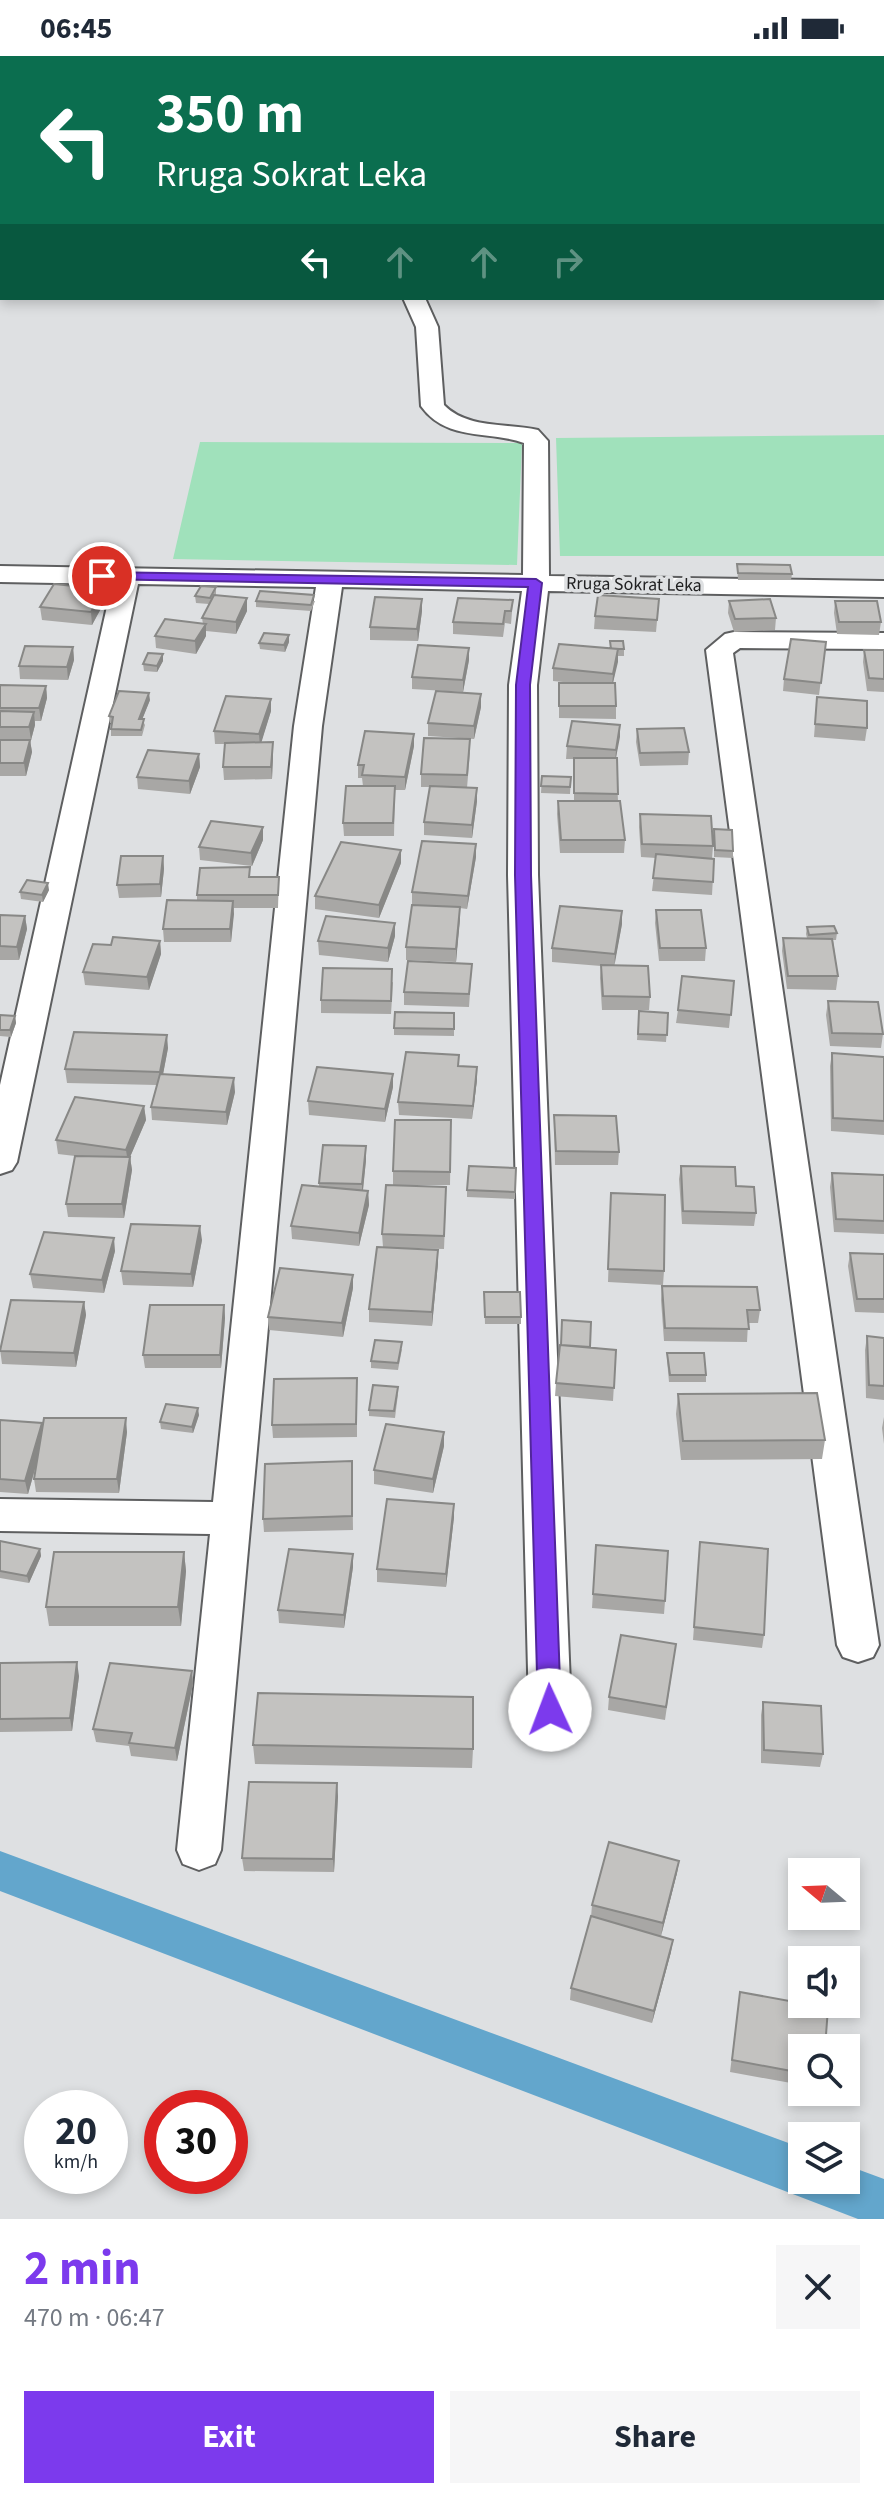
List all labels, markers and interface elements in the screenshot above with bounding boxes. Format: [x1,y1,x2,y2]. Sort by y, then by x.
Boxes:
text: 06:45 [40,7,112,50]
text: 350 m [156,75,304,154]
icon: left [24,88,128,192]
text: Rruga Sokrat Leka [156,149,427,200]
icon: left [294,240,338,284]
icon: ahead [378,240,422,284]
icon: ahead [462,240,506,284]
icon: right [546,240,590,284]
pin [68,542,136,610]
icon: arrive [80,554,124,598]
street label: Rruga Sokrat Leka [566,571,702,598]
position arrow [508,1668,592,1752]
north arrow [788,1858,860,1930]
map controls [788,1858,860,2194]
button: sound [788,1946,860,2018]
button: search [788,2034,860,2106]
speed limit sign: 30 [144,2090,248,2194]
text: 20 [55,2103,97,2160]
button: layers [788,2122,860,2194]
text: km/h [54,2148,98,2176]
text: 2 min [24,2235,141,2303]
button: close [776,2245,860,2329]
text: 470 m · 06:47 [24,2299,165,2336]
button: Exit [24,2391,434,2483]
button: Share [450,2391,860,2483]

